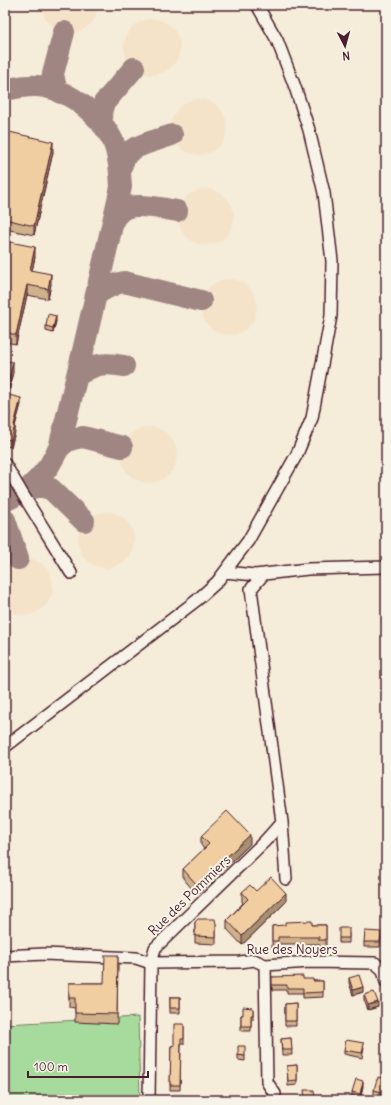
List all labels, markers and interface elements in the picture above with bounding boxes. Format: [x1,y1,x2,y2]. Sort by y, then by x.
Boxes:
north arrow [325,26,365,66]
text: N [342,49,351,63]
street label: Rue des Pommiers [145,852,234,939]
street label: Rue des Noyers [246,941,338,958]
scale bar [28,1053,148,1079]
text: 100 m [34,1059,68,1074]

